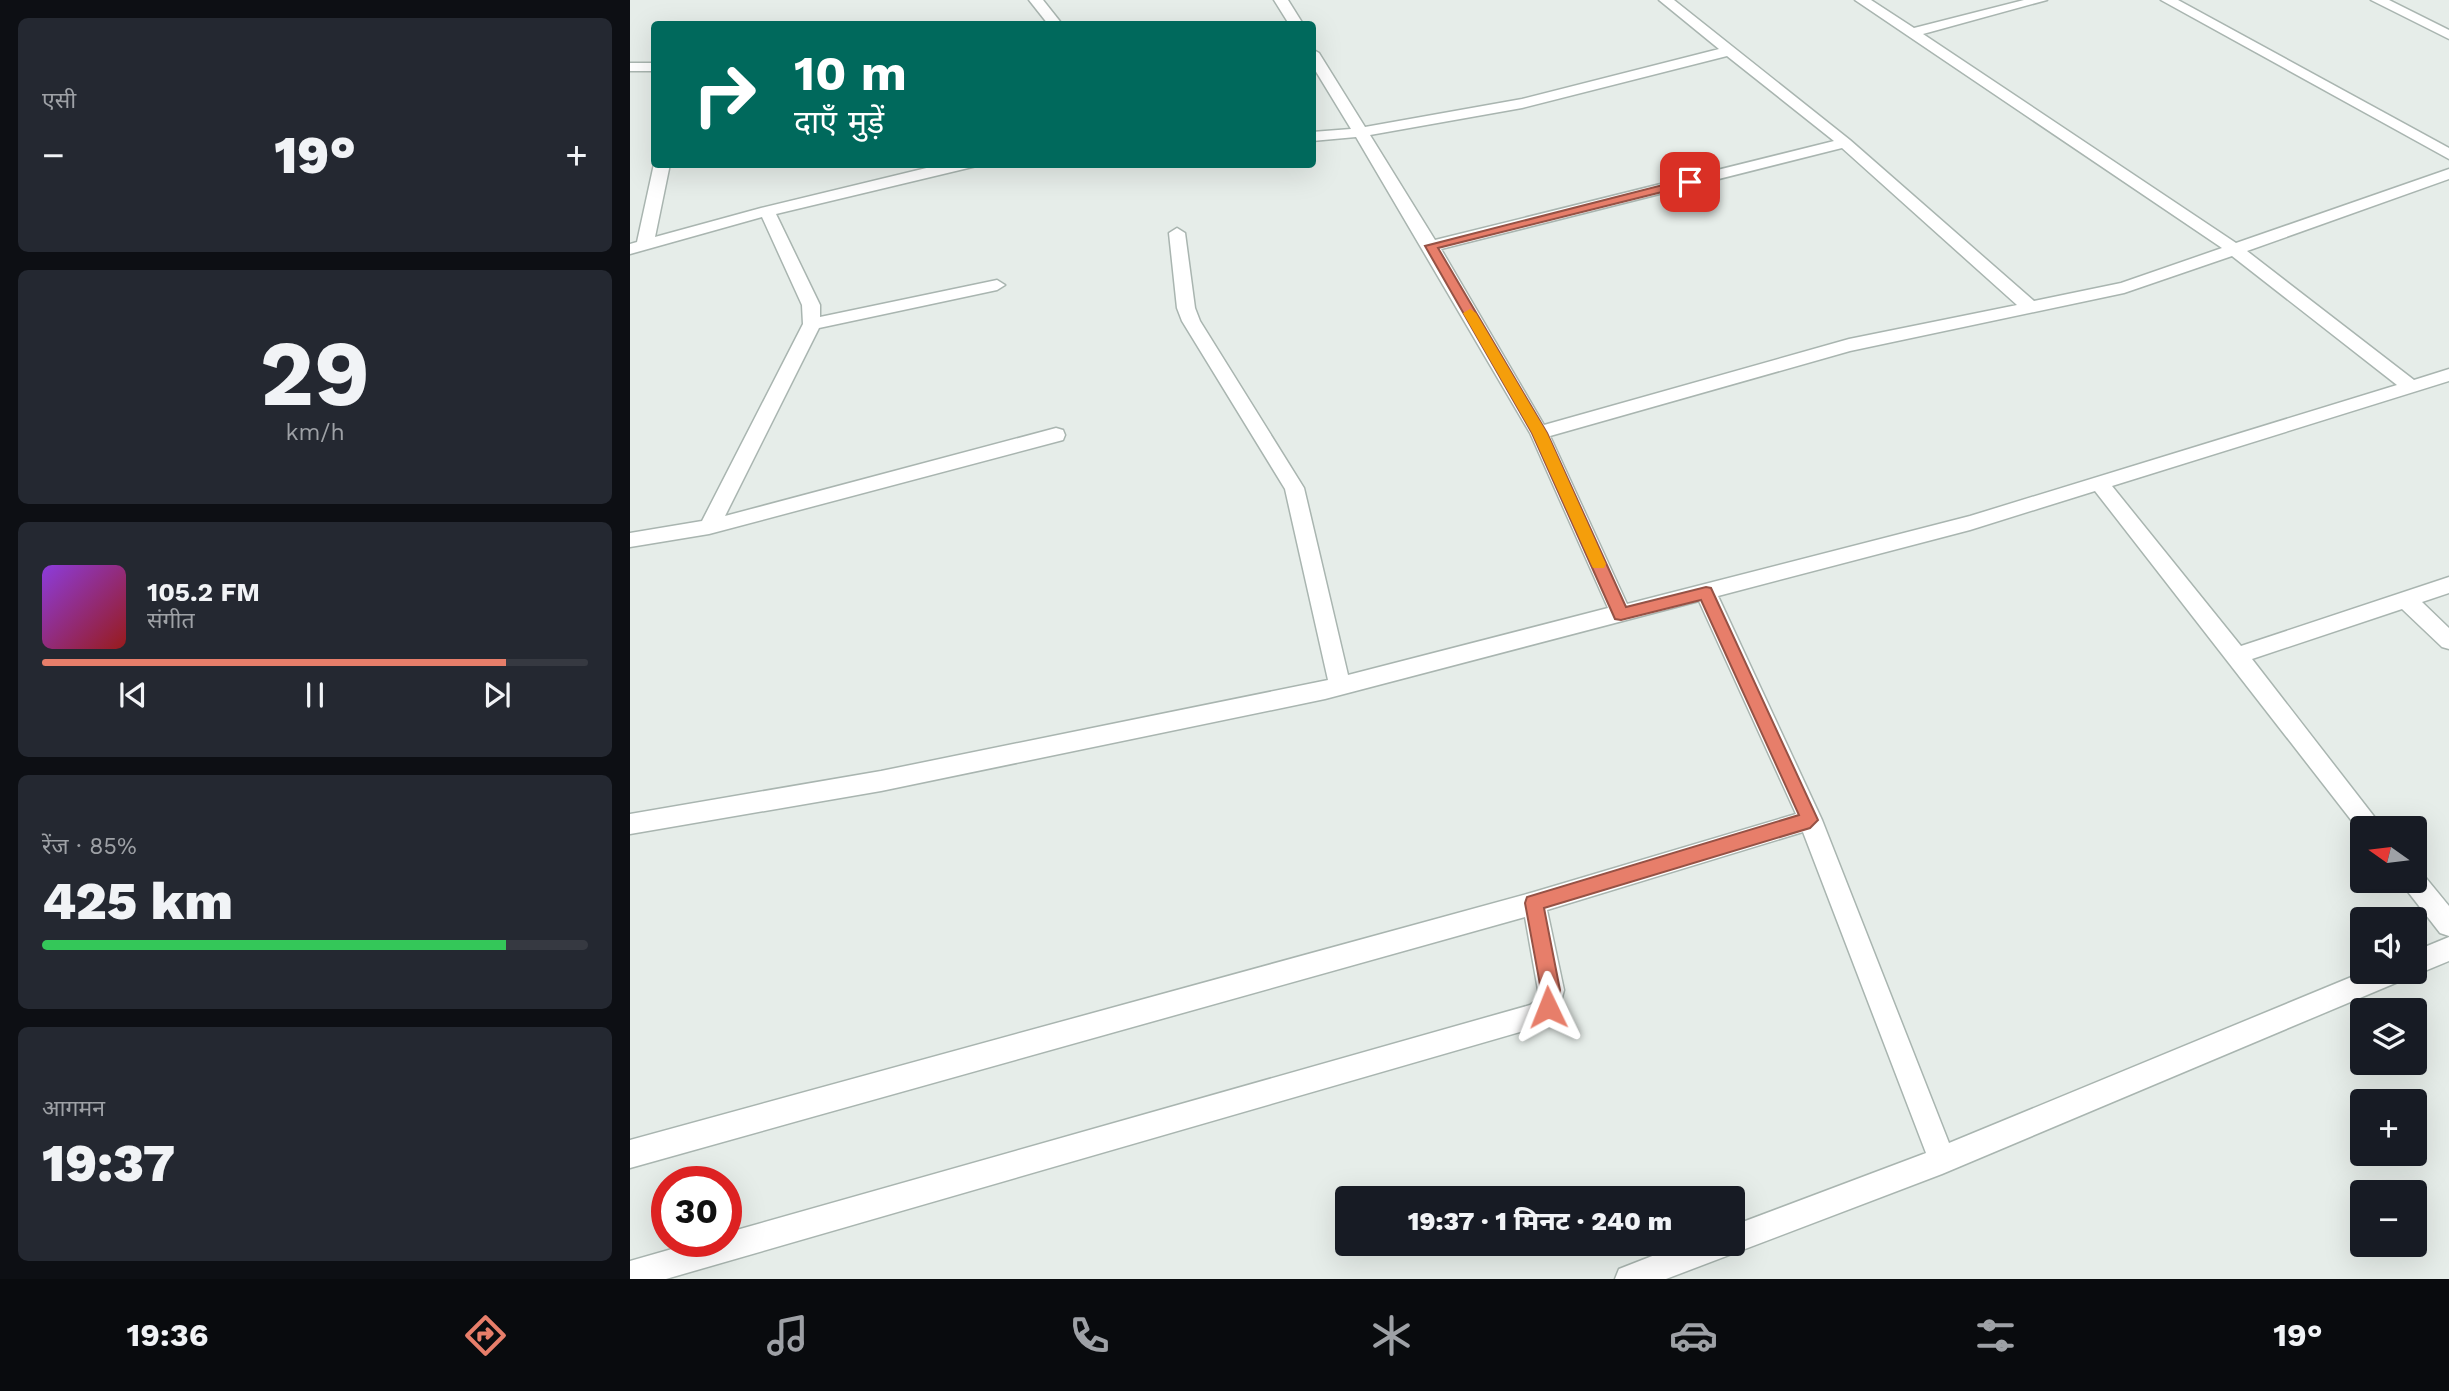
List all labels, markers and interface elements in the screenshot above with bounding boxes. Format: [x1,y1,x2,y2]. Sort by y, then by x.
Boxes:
text: 10 m [794,44,907,102]
icon: right [679,49,770,140]
text: एसी [42,87,76,114]
text: दाएँ मुड़ें [794,103,884,141]
text: 19° [274,125,356,186]
text: − [42,133,65,177]
text: + [565,133,588,177]
pin [1660,152,1720,212]
icon: arrive [1671,163,1709,201]
text: 29 [260,320,370,427]
text: km/h [285,419,345,446]
text: 105.2 FM [147,577,260,607]
text: संगीत [147,607,195,634]
icon: previous [114,676,152,714]
icon: pause [296,676,334,714]
icon: next [478,676,516,714]
north arrow [2350,816,2427,892]
map controls [2350,816,2427,1257]
text: रेंज · 85% [42,833,137,860]
text: 425 km [42,871,233,932]
button: sound [2350,907,2427,984]
position arrow [1511,970,1585,1044]
button: layers [2350,998,2427,1075]
button: + [2350,1089,2427,1166]
text: आगमन [42,1095,105,1122]
text: 19:37 [42,1133,175,1194]
speed limit sign: 30 [651,1166,742,1257]
button: − [2350,1180,2427,1257]
text: 19:37 · 1 मिनट · 240 m [1408,1206,1672,1236]
icon: directions [461,1311,510,1360]
icon: music [763,1311,812,1360]
icon: phone [1065,1311,1114,1360]
icon: climate [1367,1311,1416,1360]
icon: car [1669,1311,1718,1360]
icon: filters [1971,1311,2020,1360]
text: 19:36 [126,1316,208,1354]
text: 19° [2273,1316,2322,1354]

